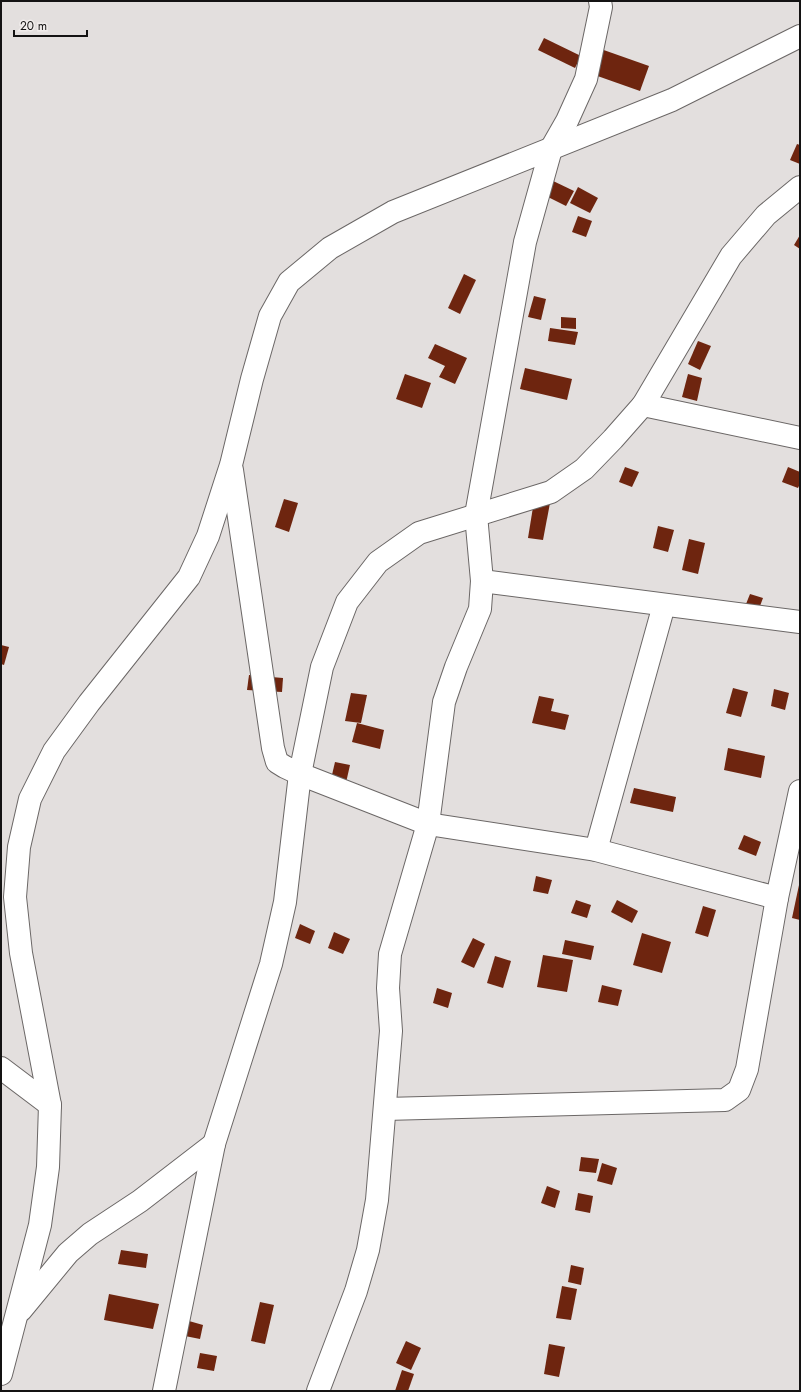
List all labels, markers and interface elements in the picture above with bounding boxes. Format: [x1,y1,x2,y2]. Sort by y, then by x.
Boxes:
scale bar [14,12,87,38]
text: 20 m [20,17,47,35]

